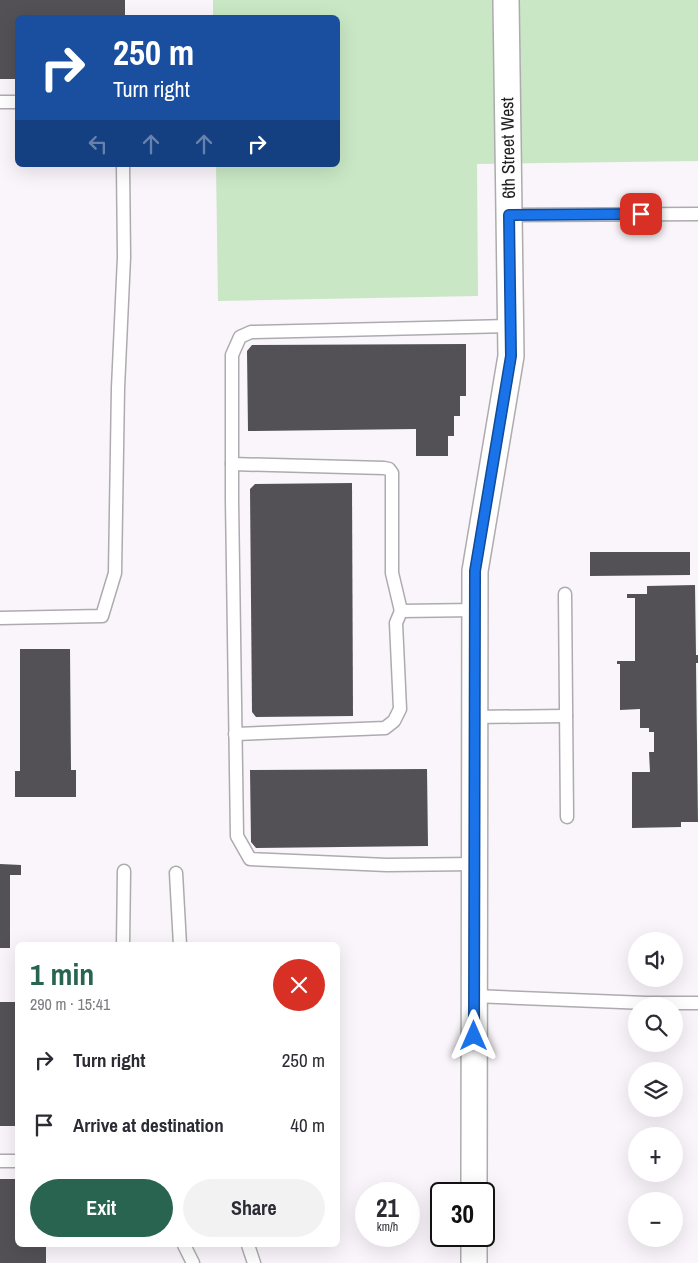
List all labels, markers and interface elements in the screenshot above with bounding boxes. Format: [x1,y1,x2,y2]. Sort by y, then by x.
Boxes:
text: 250 m [113,29,194,76]
icon: right [30,35,95,100]
text: Turn right [113,74,190,104]
street label: 6th Street West [494,97,521,199]
icon: left [84,130,112,158]
icon: ahead [137,130,165,158]
icon: ahead [190,130,218,158]
icon: right [243,130,271,158]
pin [620,193,662,235]
icon: arrive [627,200,655,228]
map controls [628,932,683,1247]
button: sound [628,932,683,987]
text: 1 min [30,954,94,994]
button: close [273,959,325,1011]
text: 290 m · 15:41 [30,993,110,1015]
button: search [628,997,683,1052]
position arrow [447,1009,499,1061]
icon: right [30,1046,58,1074]
text: Turn right [73,1047,145,1073]
text: 250 m [282,1047,325,1073]
button: layers [628,1062,683,1117]
icon: arrive [30,1111,58,1139]
text: Arrive at destination [73,1112,224,1138]
text: 40 m [290,1112,325,1138]
button: + [628,1127,683,1182]
button: Exit [30,1179,173,1237]
button: Share [183,1179,325,1237]
speed limit sign: 30 [430,1182,495,1247]
text: 21 [376,1191,399,1225]
button: − [628,1192,683,1247]
text: km/h [377,1219,398,1235]

